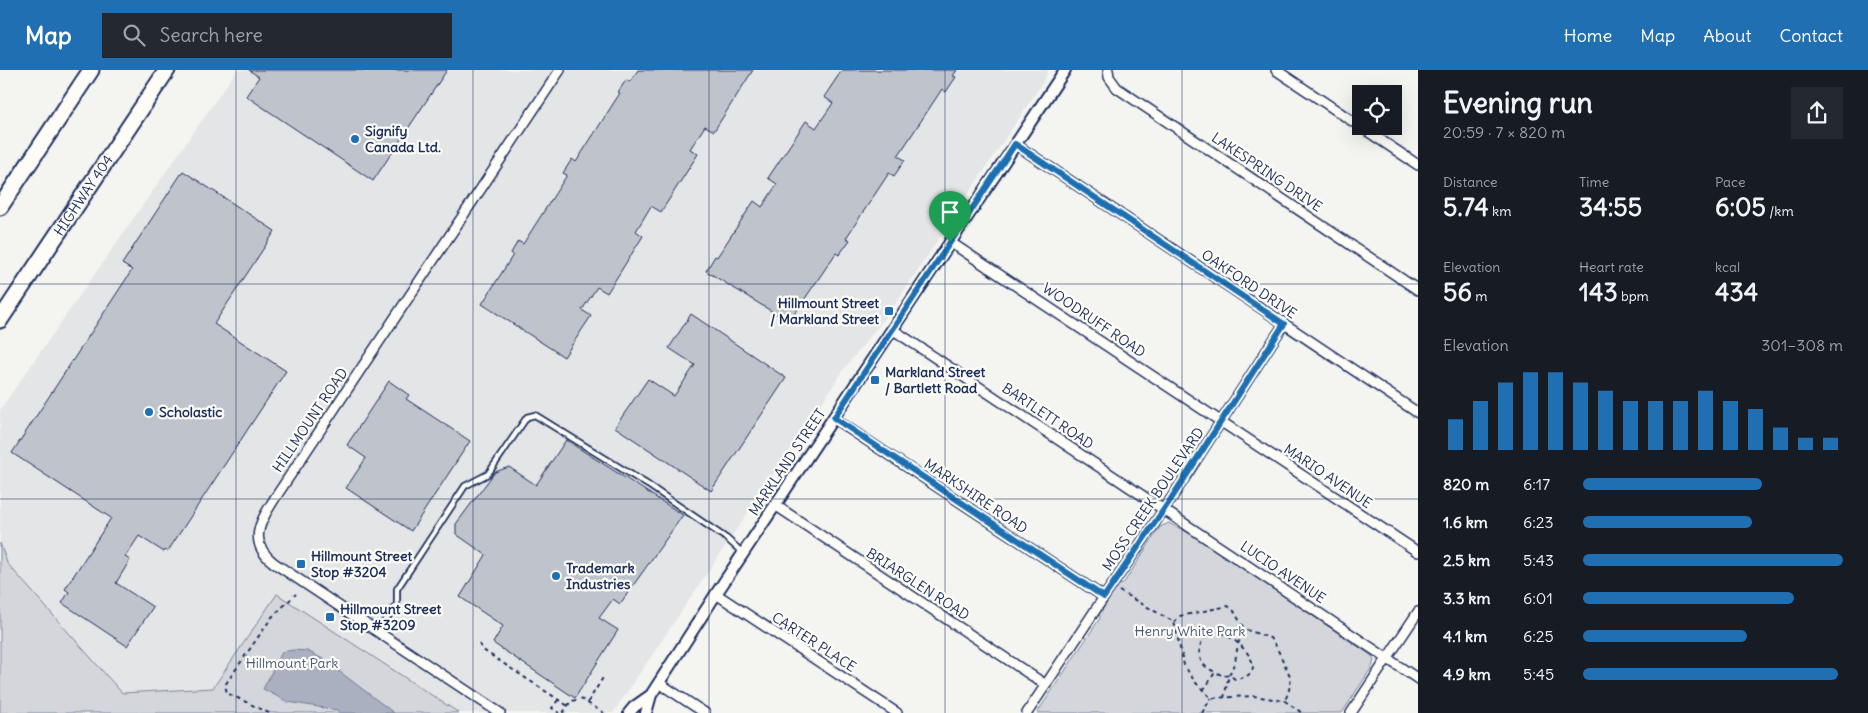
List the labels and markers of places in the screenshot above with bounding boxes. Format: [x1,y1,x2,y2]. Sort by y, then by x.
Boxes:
place label: Signify Canada Ltd. [365,122,441,156]
marker: Signify Canada Ltd. [349,133,361,145]
pin [929,191,971,242]
place label: Hillmount Street / Markland Street [770,294,879,328]
marker: Hillmount Street / Markland Street [883,305,895,317]
place label: Markland Street / Bartlett Road [885,363,986,397]
marker: Markland Street / Bartlett Road [869,374,881,386]
place label: Scholastic [159,403,222,421]
marker: Scholastic [143,406,155,418]
place label: Hillmount Street Stop #3204 [311,547,412,581]
marker: Hillmount Street Stop #3204 [295,558,307,570]
place label: Trademark Industries [566,559,635,593]
marker: Trademark Industries [550,570,562,582]
place label: Hillmount Street Stop #3209 [340,600,441,634]
marker: Hillmount Street Stop #3209 [324,611,336,623]

